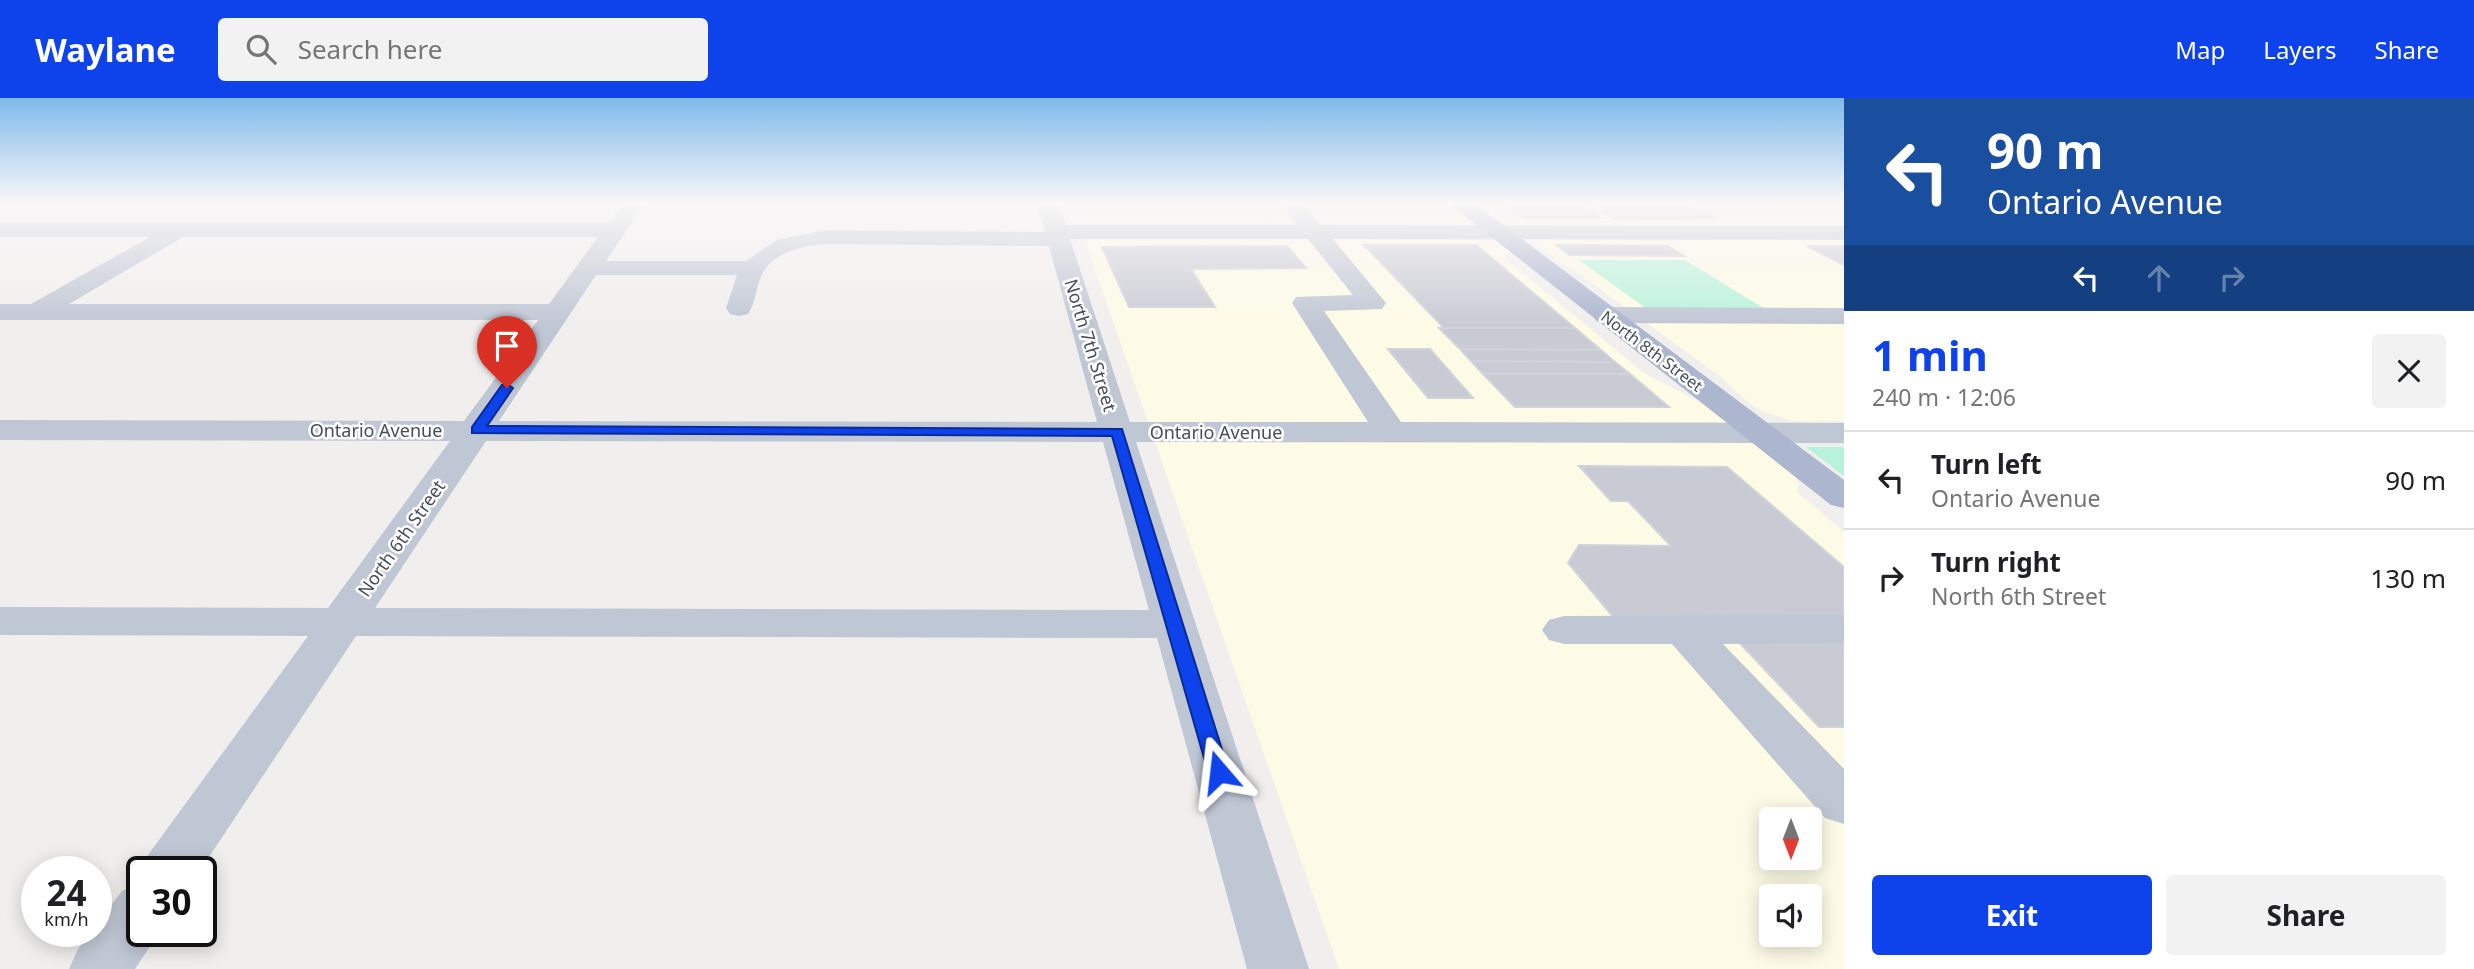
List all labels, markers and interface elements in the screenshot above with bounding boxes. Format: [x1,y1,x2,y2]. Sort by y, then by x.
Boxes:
search box [218,18,708,81]
text: Waylane [35,27,176,72]
icon: search [242,30,280,68]
text: Search here [298,31,442,67]
text: Map [2175,33,2225,66]
text: Layers [2263,33,2337,66]
text: Share [2375,33,2439,66]
text: 90 m [1987,117,2104,183]
icon: left [1872,126,1963,217]
text: Ontario Avenue [1987,180,2223,223]
icon: left [2067,259,2105,297]
icon: ahead [2140,259,2178,297]
icon: right [2213,259,2251,297]
street label: North 7th Street [1059,276,1123,415]
street label: North 8th Street [1597,306,1707,397]
pin [477,316,537,388]
text: 1 min [1872,326,1988,383]
icon: arrive [488,327,526,365]
button: close [2372,334,2446,408]
text: 240 m · 12:06 [1872,381,2016,413]
street label: Ontario Avenue [310,418,442,442]
street label: Ontario Avenue [1150,420,1282,444]
text: Turn left [1931,446,2042,482]
icon: left [1872,461,1910,499]
text: 90 m [2385,462,2446,498]
street label: North 6th Street [352,475,450,601]
text: Ontario Avenue [1931,482,2100,514]
text: Turn right [1931,544,2061,580]
icon: right [1872,559,1910,597]
text: 130 m [2370,560,2446,596]
text: North 6th Street [1931,580,2106,612]
position arrow [1182,735,1256,809]
north arrow [1759,807,1822,870]
map controls [1759,807,1822,947]
speed limit sign: 30 [126,856,217,947]
text: 24 [46,869,87,916]
button: Exit [1872,875,2152,955]
button: Share [2166,875,2446,955]
button: sound [1759,884,1822,947]
text: km/h [44,907,89,931]

